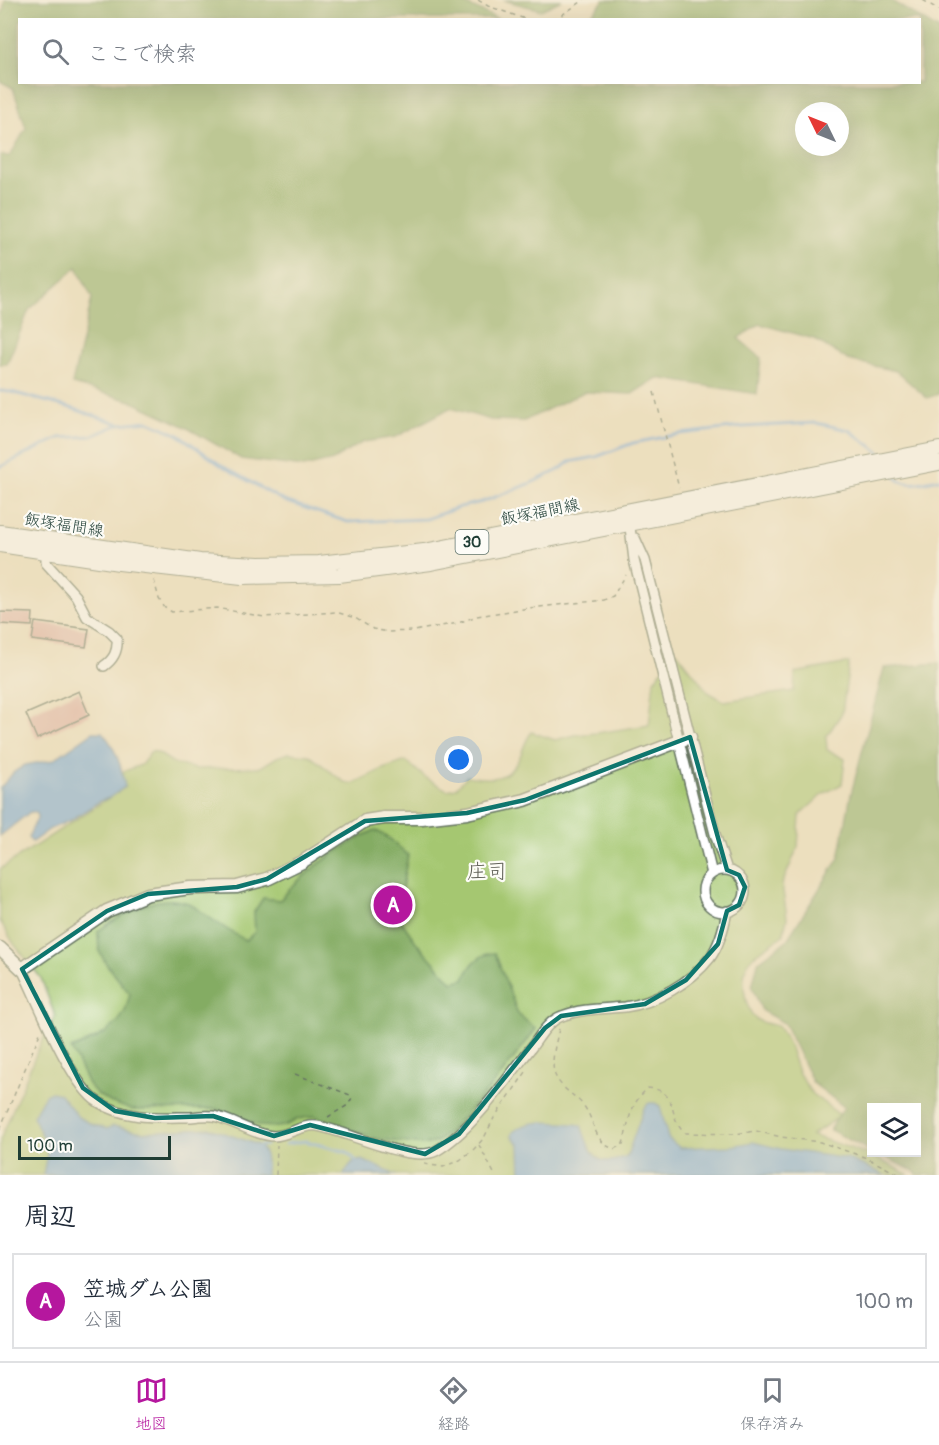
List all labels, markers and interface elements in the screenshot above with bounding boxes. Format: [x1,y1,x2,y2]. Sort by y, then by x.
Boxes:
search box [18,18,921,84]
icon: search [39,35,72,68]
text: ここで検索 [87,40,197,68]
north arrow [795,102,849,156]
street label: 飯塚福間線 [499,495,581,529]
street label: 飯塚福間線 [23,509,105,541]
road number: 30 [456,530,488,554]
your location [444,745,473,774]
district label: 庄司 [467,859,507,884]
pin: A [374,882,412,928]
map controls [867,1103,921,1157]
button: layers [867,1103,921,1157]
scale bar [18,1133,171,1160]
text: 100 m [27,1136,73,1156]
text: 周辺 [24,1201,76,1233]
text: 笠城ダム公園 [83,1275,213,1303]
text: A [39,1289,52,1314]
text: 100 m [856,1289,913,1314]
text: 公園 [83,1307,123,1332]
tab: 地図 [135,1374,168,1434]
tab: 経路 [437,1374,470,1434]
tab: 保存済み [740,1374,804,1434]

